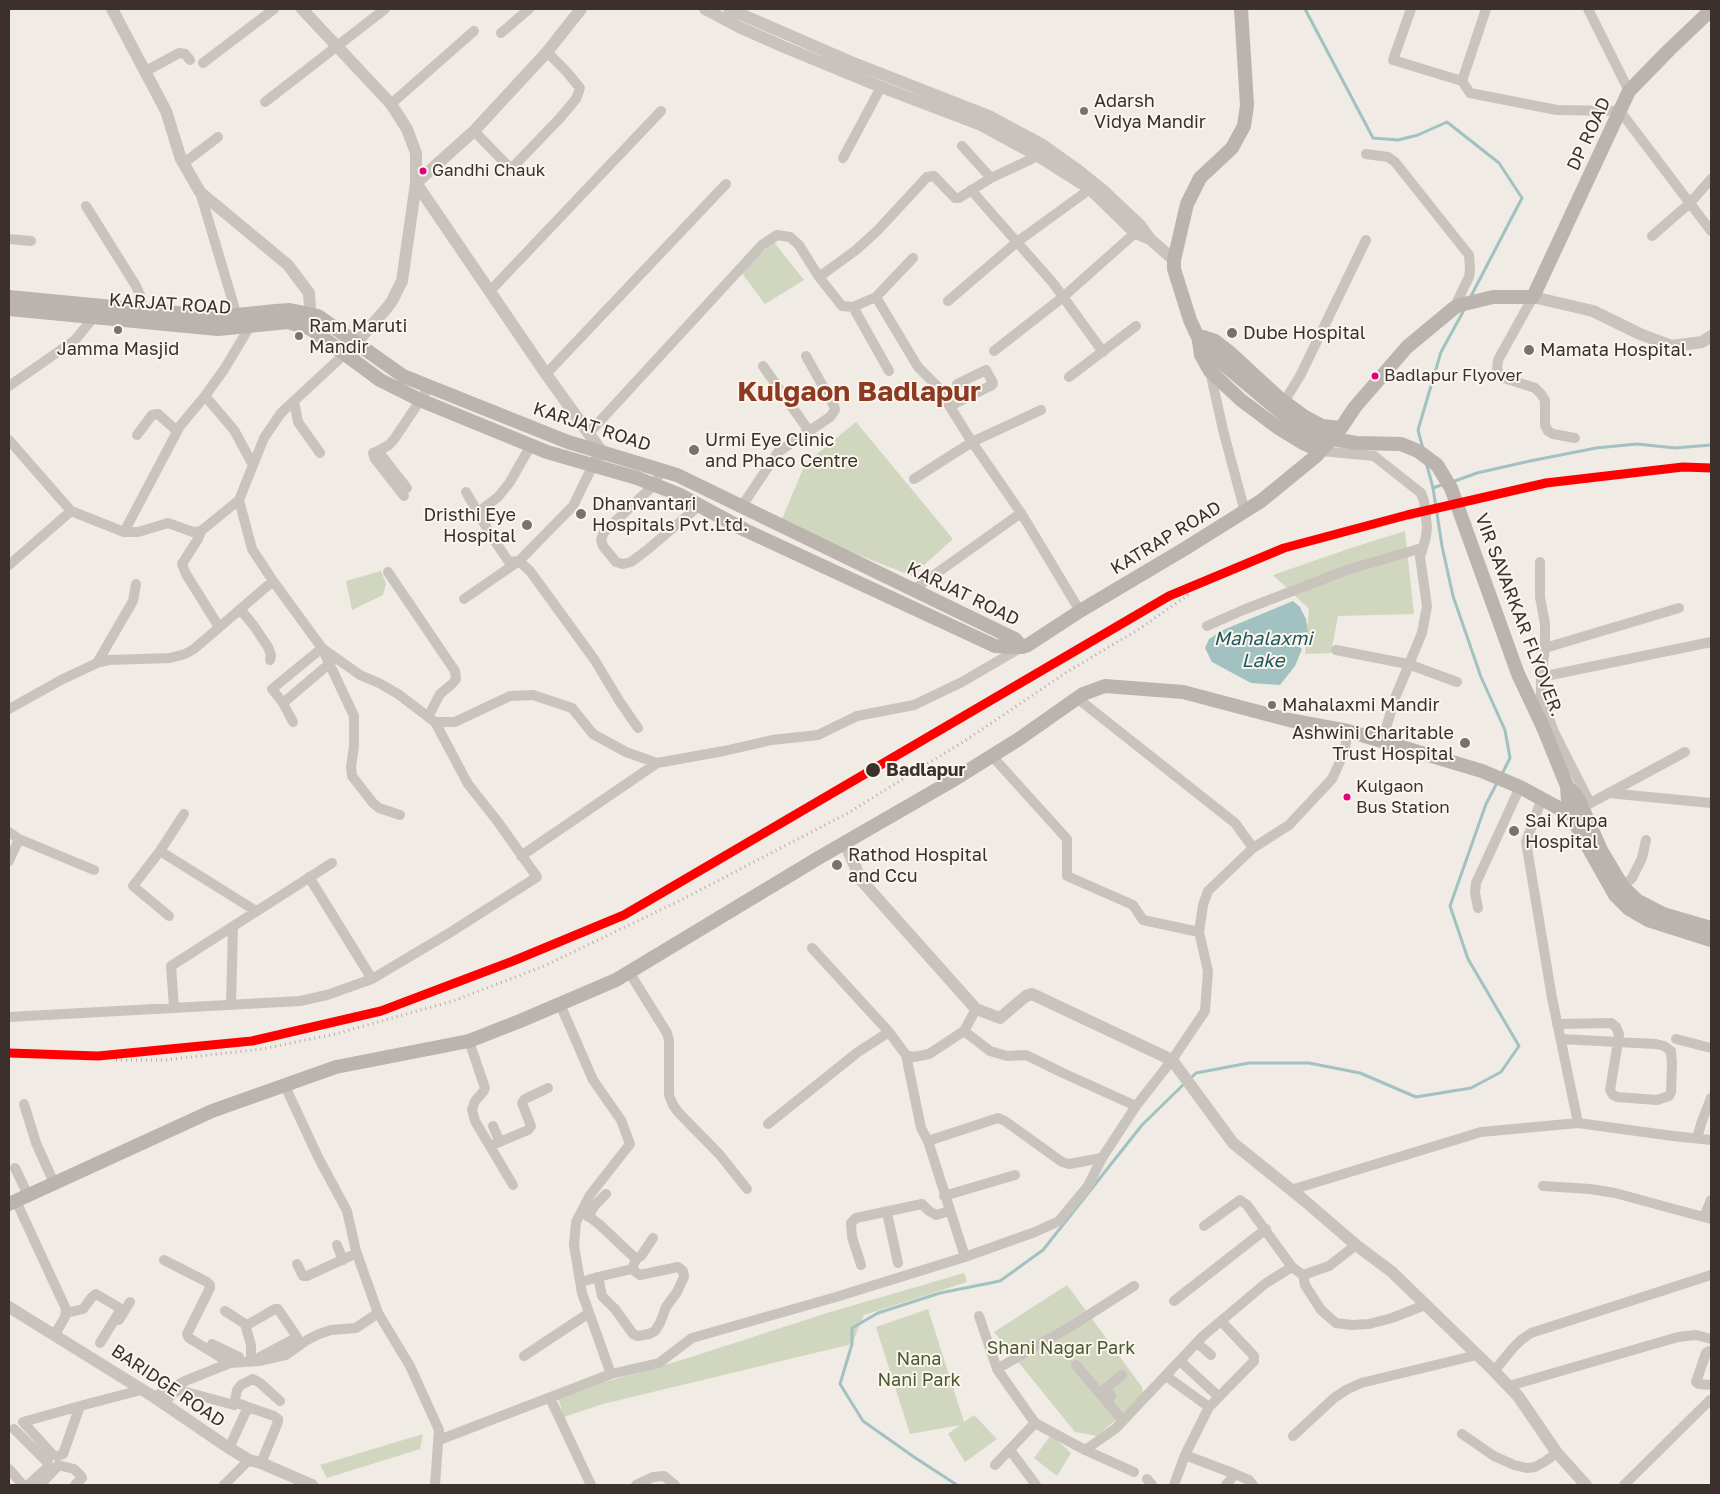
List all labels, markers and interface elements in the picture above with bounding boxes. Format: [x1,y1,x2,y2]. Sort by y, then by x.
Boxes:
place label: Adarsh Vidya Mandir [1094,90,1206,132]
street label: DP ROAD [1563,94,1615,174]
marker: Adarsh Vidya Mandir [1078,105,1090,117]
place label: Gandhi Chauk [432,161,545,181]
marker: Gandhi Chauk [418,166,428,176]
street label: KARJAT ROAD [108,289,232,319]
place label: Ram Maruti Mandir [309,315,407,358]
place label: Dube Hospital [1243,322,1366,344]
marker: Jamma Masjid [112,324,124,336]
marker: Dube Hospital [1225,326,1239,340]
marker: Ram Maruti Mandir [293,330,305,342]
place label: Jamma Masjid [57,338,179,360]
place label: Mamata Hospital. [1540,339,1693,361]
marker: Mamata Hospital. [1522,343,1536,357]
place label: Badlapur Flyover [1384,366,1522,386]
marker: Badlapur Flyover [1370,371,1380,381]
district label: Kulgaon Badlapur [737,375,981,409]
street label: KARJAT ROAD [530,398,654,456]
place label: Urmi Eye Clinic and Phaco Centre [705,429,858,472]
marker: Urmi Eye Clinic and Phaco Centre [687,443,701,457]
place label: Dhanvantari Hospitals Pvt.Ltd. [592,493,748,536]
street label: KATRAP ROAD [1107,497,1225,579]
place label: Dristhi Eye Hospital [423,504,516,546]
marker: Dhanvantari Hospitals Pvt.Ltd. [574,507,588,521]
street label: VIR SAVARKAR FLYOVER. [1470,510,1568,720]
marker: Dristhi Eye Hospital [520,518,534,532]
street label: KARJAT ROAD [903,557,1023,631]
water label: Mahalaxmi Lake [1214,628,1312,672]
place label: Mahalaxmi Mandir [1282,694,1440,716]
marker: Mahalaxmi Mandir [1266,699,1278,711]
place label: Ashwini Charitable Trust Hospital [1292,722,1454,764]
marker: Ashwini Charitable Trust Hospital [1458,736,1472,750]
place label: Badlapur [886,759,965,781]
marker: Badlapur [864,761,882,779]
place label: Kulgaon Bus Station [1356,777,1450,817]
marker: Kulgaon Bus Station [1342,792,1352,802]
place label: Sai Krupa Hospital [1525,810,1608,852]
marker: Sai Krupa Hospital [1507,824,1521,838]
place label: Rathod Hospital and Ccu [848,844,988,886]
marker: Rathod Hospital and Ccu [830,858,844,872]
park label: Shani Nagar Park [987,1337,1135,1359]
street label: BARIDGE ROAD [107,1340,229,1432]
park label: Nana Nani Park [877,1348,961,1390]

